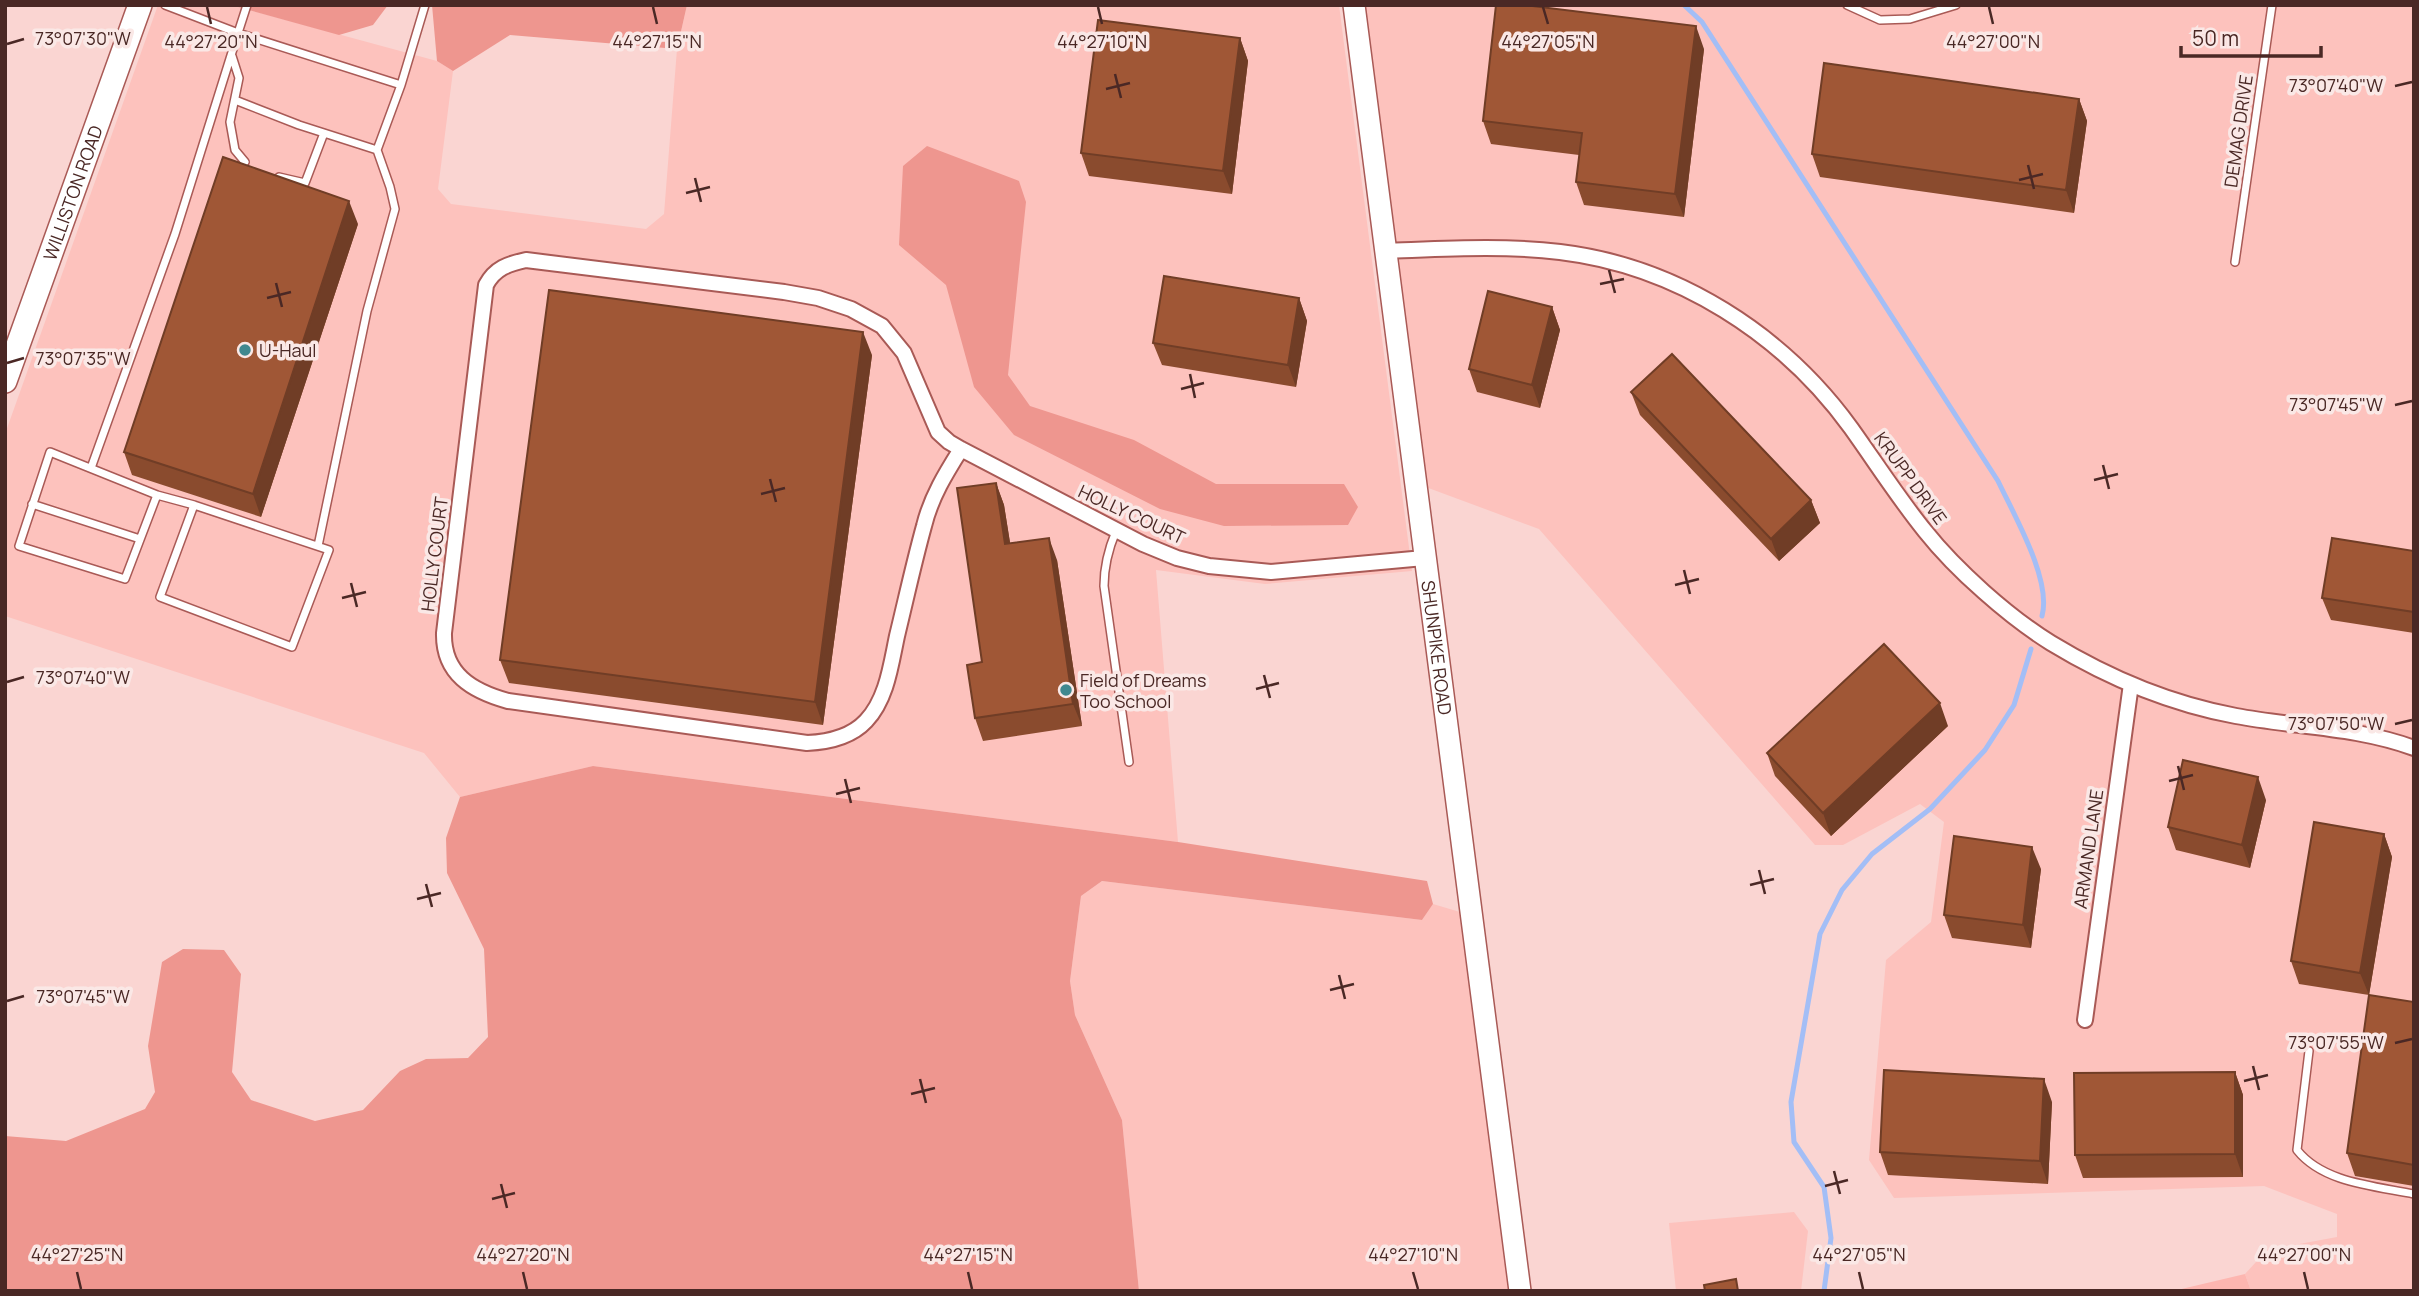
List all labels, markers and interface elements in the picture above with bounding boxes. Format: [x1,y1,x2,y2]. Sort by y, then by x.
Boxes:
scale bar [2181,14,2321,58]
text: 50 m [2192,24,2239,52]
text: 73°07'30"W [35,26,131,50]
text: 44°27'20"N [164,29,258,53]
text: 44°27'15"N [612,29,702,53]
text: 44°27'10"N [1057,29,1147,53]
text: 44°27'05"N [1501,29,1595,53]
text: 44°27'00"N [1946,29,2040,53]
street label: DEMAG DRIVE [2218,73,2258,189]
text: 73°07'40"W [2289,73,2383,97]
street label: WILLISTON ROAD [37,122,108,264]
place label: U-Haul [259,338,316,362]
marker: U-Haul [237,342,253,358]
text: 73°07'35"W [35,346,131,370]
text: 73°07'45"W [2289,392,2383,416]
street label: KRUPP DRIVE [1869,427,1953,529]
street label: HOLLY COURT [1075,479,1190,549]
street label: HOLLY COURT [415,495,453,613]
street label: SHUNPIKE ROAD [1416,579,1458,716]
text: 73°07'40"W [36,665,130,689]
place label: Field of Dreams Too School [1080,668,1206,713]
marker: Field of Dreams Too School [1058,682,1074,698]
text: 73°07'50"W [2288,711,2384,735]
street label: ARMAND LANE [2068,788,2108,910]
text: 73°07'45"W [36,984,130,1008]
text: 73°07'55"W [2288,1030,2384,1054]
text: 44°27'25"N [31,1242,123,1266]
text: 44°27'20"N [476,1242,570,1266]
text: 44°27'15"N [923,1242,1013,1266]
text: 44°27'10"N [1368,1242,1458,1266]
text: 44°27'05"N [1812,1242,1906,1266]
text: 44°27'00"N [2257,1242,2351,1266]

